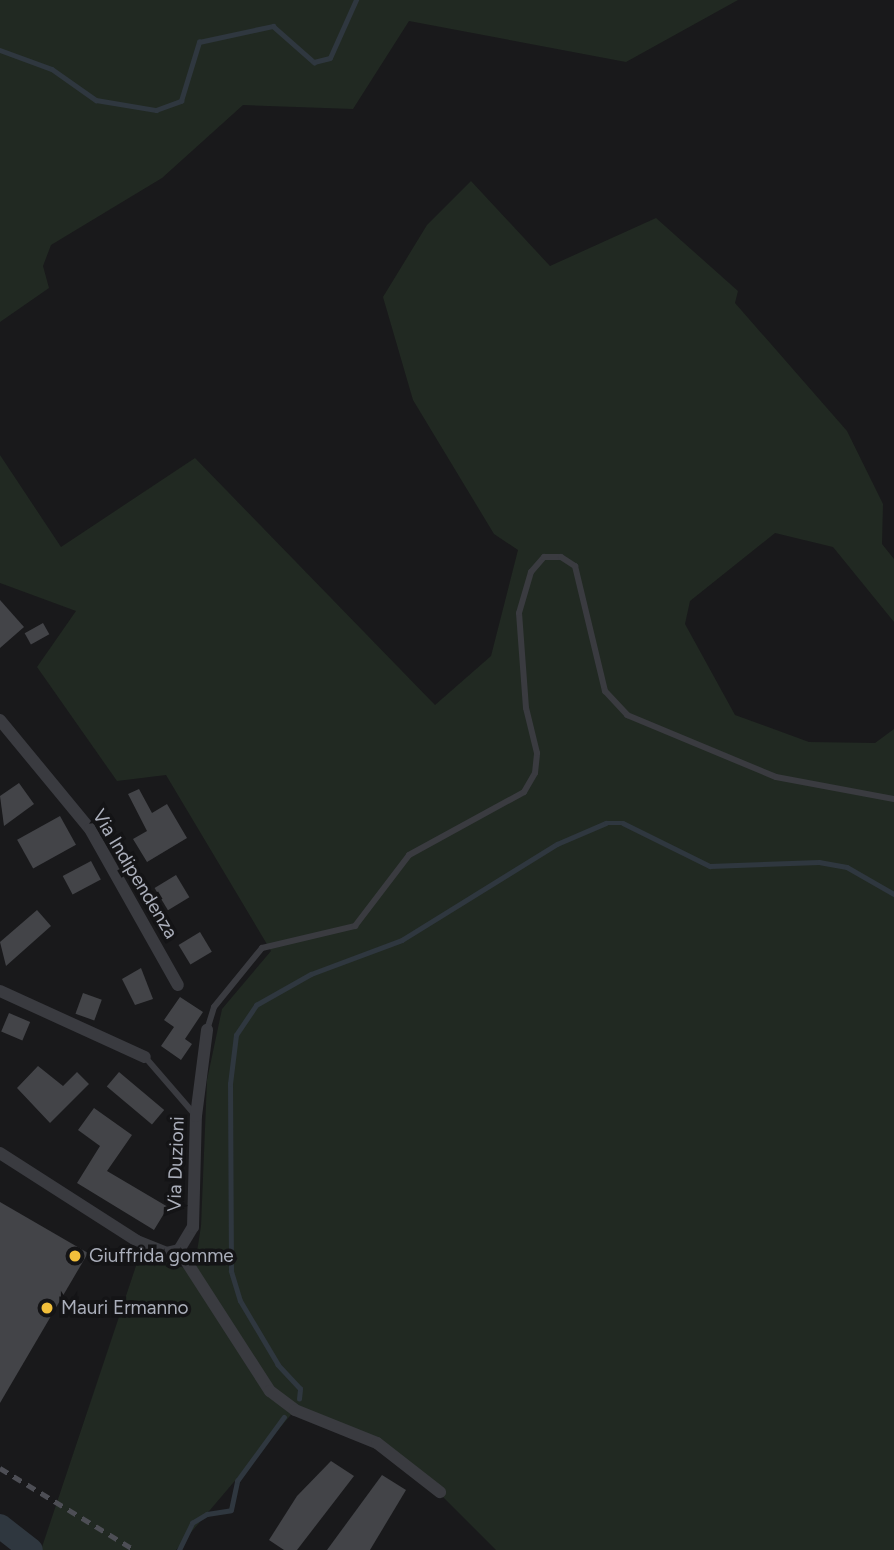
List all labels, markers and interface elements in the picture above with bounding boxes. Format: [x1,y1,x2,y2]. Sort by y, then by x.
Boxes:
street label: Via Indipendenza [87,805,183,943]
street label: Via Duzioni [163,1116,189,1212]
place label: Giuffrida gomme [89,1245,234,1267]
marker: Giuffrida gomme [67,1248,83,1264]
place label: Mauri Ermanno [61,1297,189,1319]
marker: Mauri Ermanno [39,1300,55,1316]

